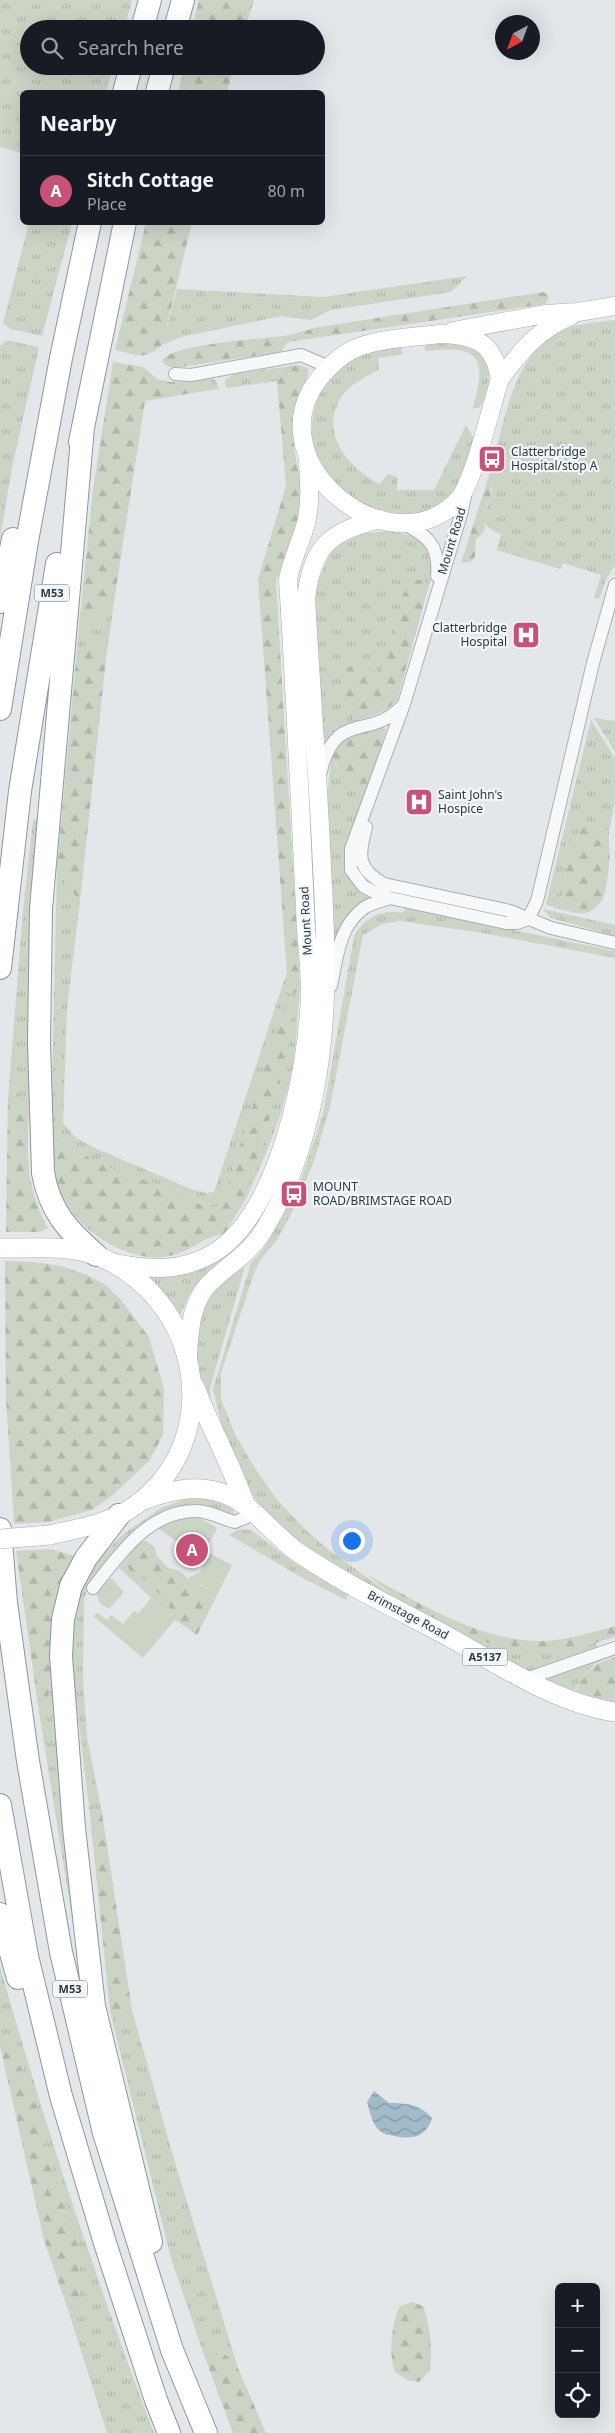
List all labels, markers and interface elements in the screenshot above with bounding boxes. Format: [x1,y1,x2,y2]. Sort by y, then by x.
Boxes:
north arrow [495,15,540,60]
search box [20,20,325,75]
icon: search [38,34,66,62]
text: Search here [78,35,184,61]
text: Nearby [40,109,116,137]
text: Sitch Cottage [87,167,214,193]
text: A [50,180,62,202]
text: 80 m [268,180,305,202]
text: Place [87,193,127,215]
place label: Clatterbridge Hospital/stop A [511,443,598,474]
bus stop icon: Clatterbridge Hospital/stop A [477,444,507,474]
street label: Mount Road [433,505,470,576]
road number: M53 [34,584,70,602]
place label: Clatterbridge Hospital [432,619,507,650]
hospital icon: Clatterbridge Hospital [511,620,541,650]
place label: Saint John's Hospice [438,786,503,817]
hospital icon: Saint John's Hospice [404,787,434,817]
street label: Mount Road [295,886,316,956]
place label: MOUNT ROAD/BRIMSTAGE ROAD [313,1178,452,1209]
bus stop icon: MOUNT ROAD/BRIMSTAGE ROAD [279,1179,309,1209]
your location [339,1528,365,1554]
pin: A [176,1531,208,1569]
street label: Brimstage Road [365,1586,452,1643]
road number: A5137 [462,1648,508,1665]
road number: M53 [52,1980,88,1998]
map controls [555,2283,600,2418]
button: + [555,2283,600,2328]
button: − [555,2328,600,2373]
button: locate [555,2373,600,2418]

